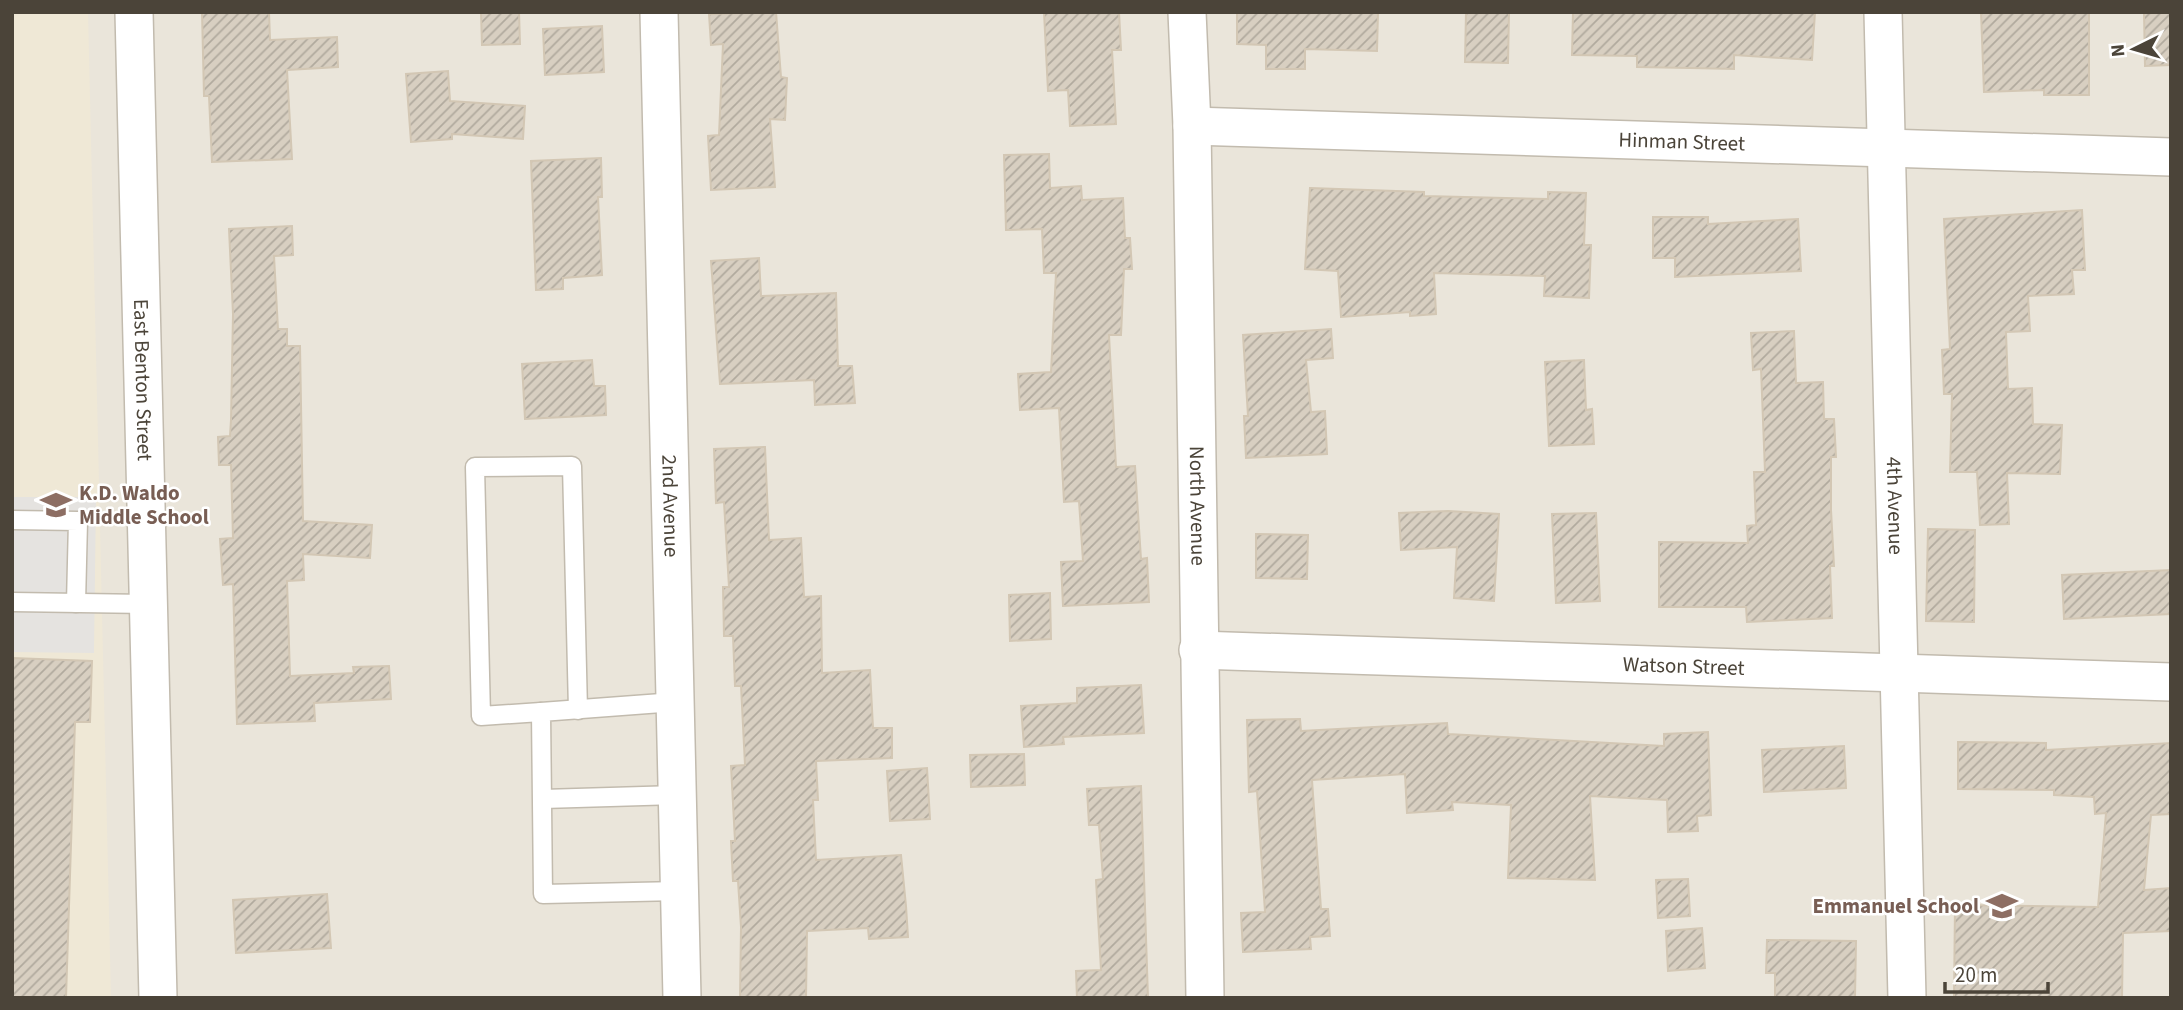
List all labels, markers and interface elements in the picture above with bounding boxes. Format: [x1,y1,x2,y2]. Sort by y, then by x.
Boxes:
north arrow [2099,14,2169,84]
text: N [2105,43,2133,58]
street label: Hinman Street [1618,125,1746,159]
street label: East Benton Street [126,298,160,461]
street label: North Avenue [1182,446,1214,566]
street label: 2nd Avenue [654,454,687,557]
street label: 4th Avenue [1879,457,1911,555]
place label: K.D. Waldo Middle School [79,478,209,532]
school or university icon: K.D. Waldo Middle School [39,488,73,522]
street label: Watson Street [1622,649,1745,683]
school or university icon: Emmanuel School [1985,889,2019,923]
place label: Emmanuel School [1813,891,1979,921]
scale bar [1945,950,2048,994]
text: 20 m [1955,960,1997,990]

